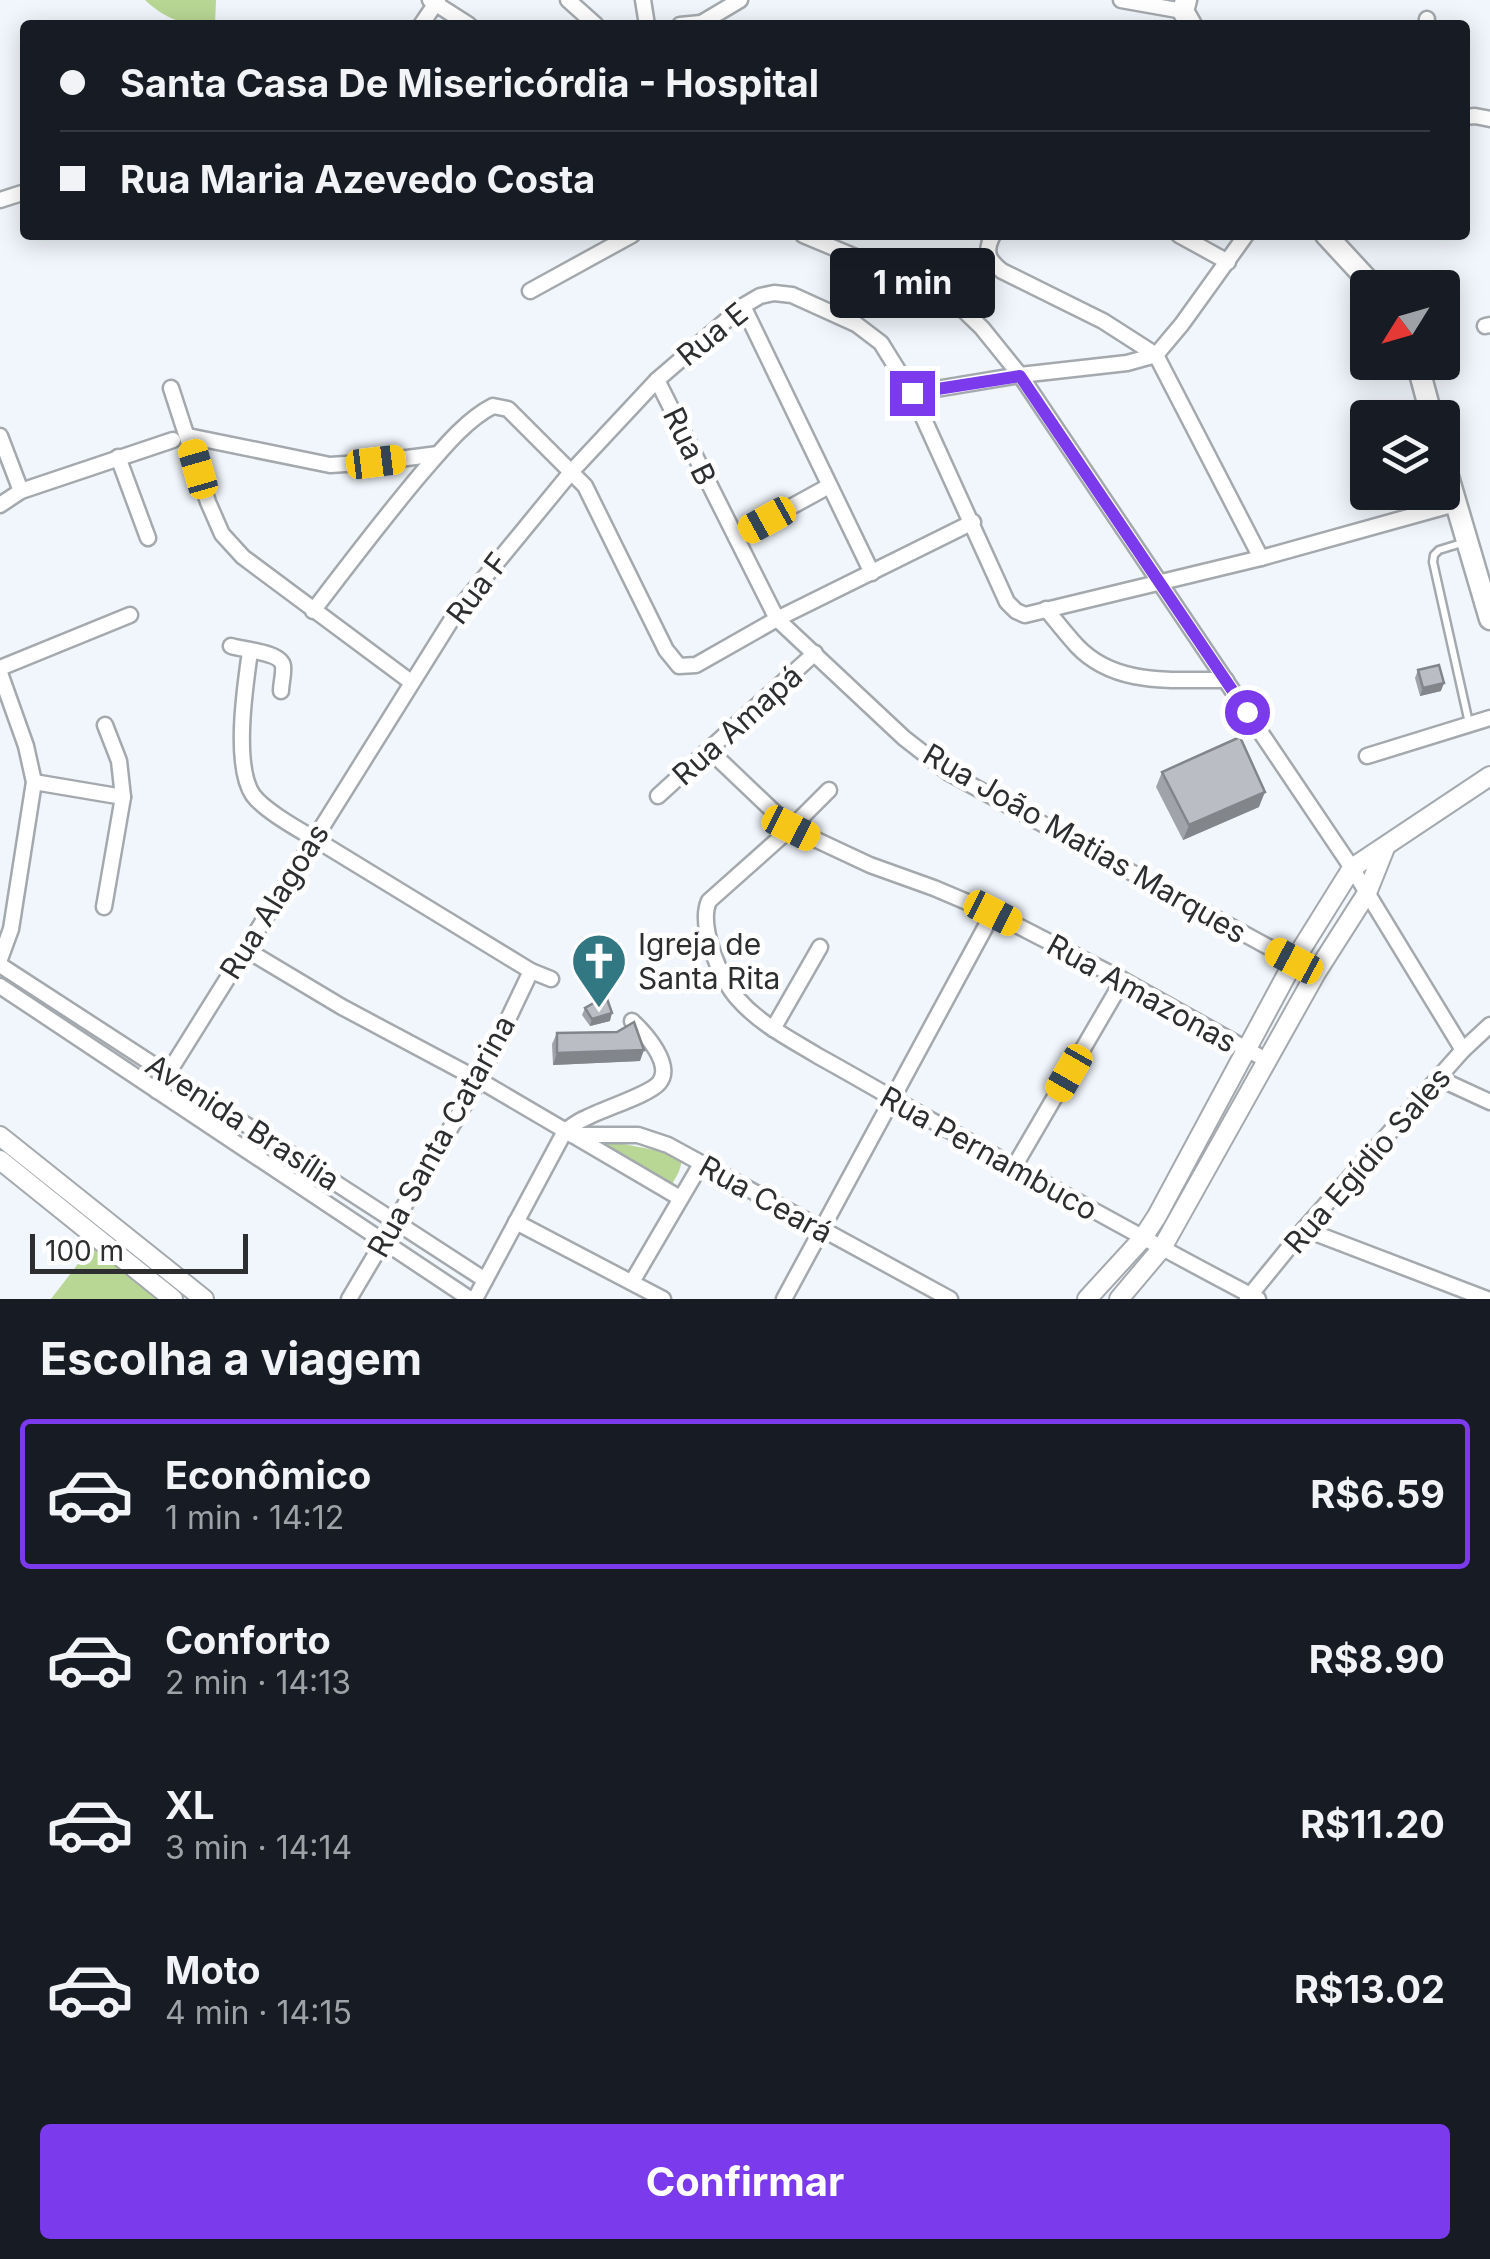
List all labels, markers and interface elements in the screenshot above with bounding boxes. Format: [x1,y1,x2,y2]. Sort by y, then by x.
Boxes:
text: Santa Casa De Misericórdia - Hospital [120,60,819,106]
text: Rua Maria Azevedo Costa [120,156,595,202]
callout: 1 min [830,248,994,318]
text: 1 min [873,263,952,302]
north arrow [1350,270,1460,380]
map controls [1350,270,1460,510]
street label: Rua E [669,295,755,373]
route end [890,371,935,416]
button: layers [1350,400,1460,510]
street label: Rua B [656,401,724,491]
car [175,436,221,502]
car [344,443,408,481]
car [733,492,801,548]
street label: Rua F [439,545,515,631]
street label: Rua Amapá [665,658,809,792]
route start [1225,690,1270,735]
street label: Rua João Matias Marques [917,736,1253,950]
car [757,801,825,855]
street label: Rua Alagoas [212,817,336,985]
car [959,886,1027,940]
place label: Igreja de Santa Rita [638,926,780,996]
street label: Rua Amazonas [1041,926,1243,1060]
church icon: Igreja de Santa Rita [569,931,629,1010]
car [1260,934,1328,988]
street label: Rua Santa Catarina [360,1009,522,1263]
car [1041,1040,1097,1106]
street label: Avenida Brasília [140,1046,346,1198]
street label: Rua Egídio Sales [1276,1060,1458,1260]
street label: Rua Pernambuco [874,1078,1104,1228]
street label: Rua Ceará [693,1148,839,1250]
scale bar [30,1229,248,1274]
text: 100 m [45,1234,124,1268]
text: Escolha a viagem [40,1331,422,1386]
icon: car [45,1449,135,1539]
text: Econômico [165,1452,371,1498]
text: R$6.59 [1310,1471,1445,1517]
text: 1 min · 14:12 [165,1498,344,1537]
icon: car [45,1614,135,1704]
text: Conforto [165,1617,331,1663]
text: R$8.90 [1309,1636,1445,1682]
text: 2 min · 14:13 [165,1663,351,1702]
icon: car [45,1779,135,1869]
text: XL [165,1782,215,1828]
text: R$11.20 [1300,1801,1445,1847]
text: 3 min · 14:14 [165,1828,352,1867]
icon: car [45,1944,135,2034]
text: Moto [165,1947,261,1993]
text: R$13.02 [1294,1966,1445,2012]
text: 4 min · 14:15 [165,1993,352,2032]
button: Confirmar [40,2124,1450,2239]

